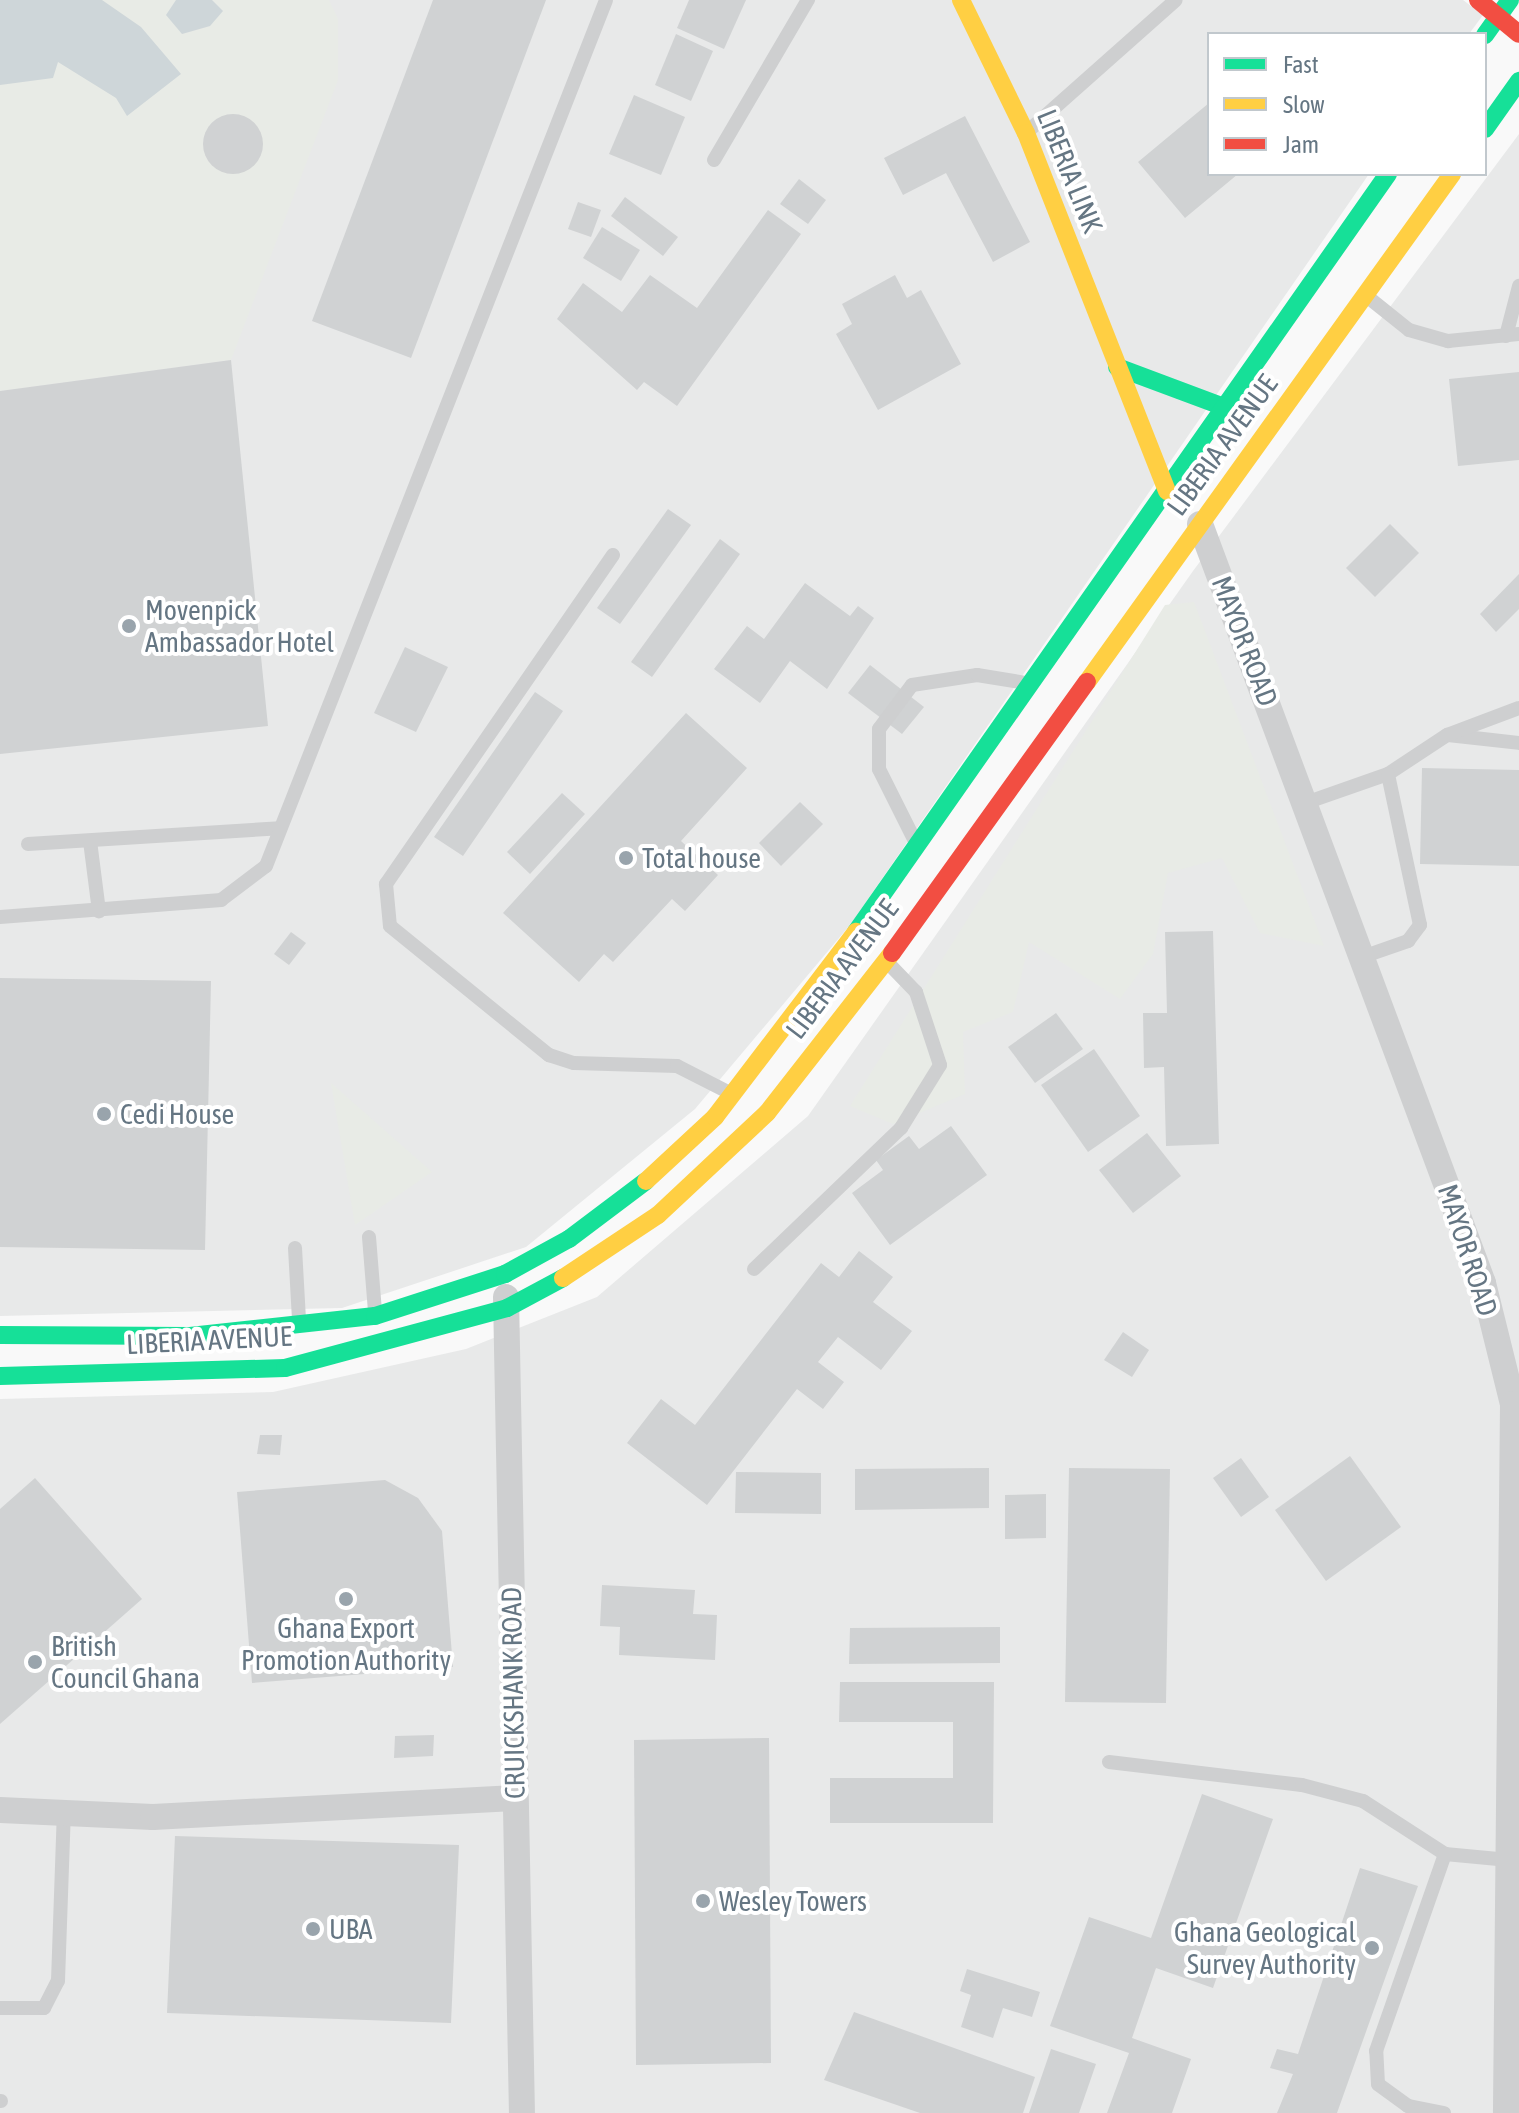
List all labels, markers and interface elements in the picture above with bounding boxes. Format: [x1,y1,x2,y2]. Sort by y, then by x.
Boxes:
legend [1207,32,1487,176]
text: Fast [1283,51,1319,78]
text: Slow [1283,91,1325,118]
street label: LIBERIA LINK [1030,104,1110,238]
text: Jam [1283,131,1319,158]
street label: LIBERIA AVENUE [1160,368,1284,522]
street label: MAYOR ROAD [1205,571,1285,711]
place label: Movenpick Ambassador Hotel [145,593,334,659]
marker: Movenpick Ambassador Hotel [120,617,138,635]
place label: Total house [642,841,761,875]
marker: Total house [617,849,635,867]
street label: LIBERIA AVENUE [779,893,905,1045]
place label: Cedi House [120,1097,234,1131]
marker: Cedi House [95,1105,113,1123]
street label: MAYOR ROAD [1431,1180,1505,1320]
street label: LIBERIA AVENUE [125,1319,293,1361]
street label: CRUICKSHANK ROAD [494,1587,532,1799]
marker: Ghana Export Promotion Authority [337,1590,355,1608]
place label: Ghana Export Promotion Authority [241,1611,451,1677]
place label: British Council Ghana [51,1629,200,1695]
marker: British Council Ghana [26,1653,44,1671]
place label: Wesley Towers [719,1884,867,1918]
marker: Wesley Towers [694,1892,712,1910]
place label: UBA [329,1912,373,1946]
place label: Ghana Geological Survey Authority [1174,1915,1356,1981]
marker: UBA [304,1920,322,1938]
marker: Ghana Geological Survey Authority [1363,1939,1381,1957]

